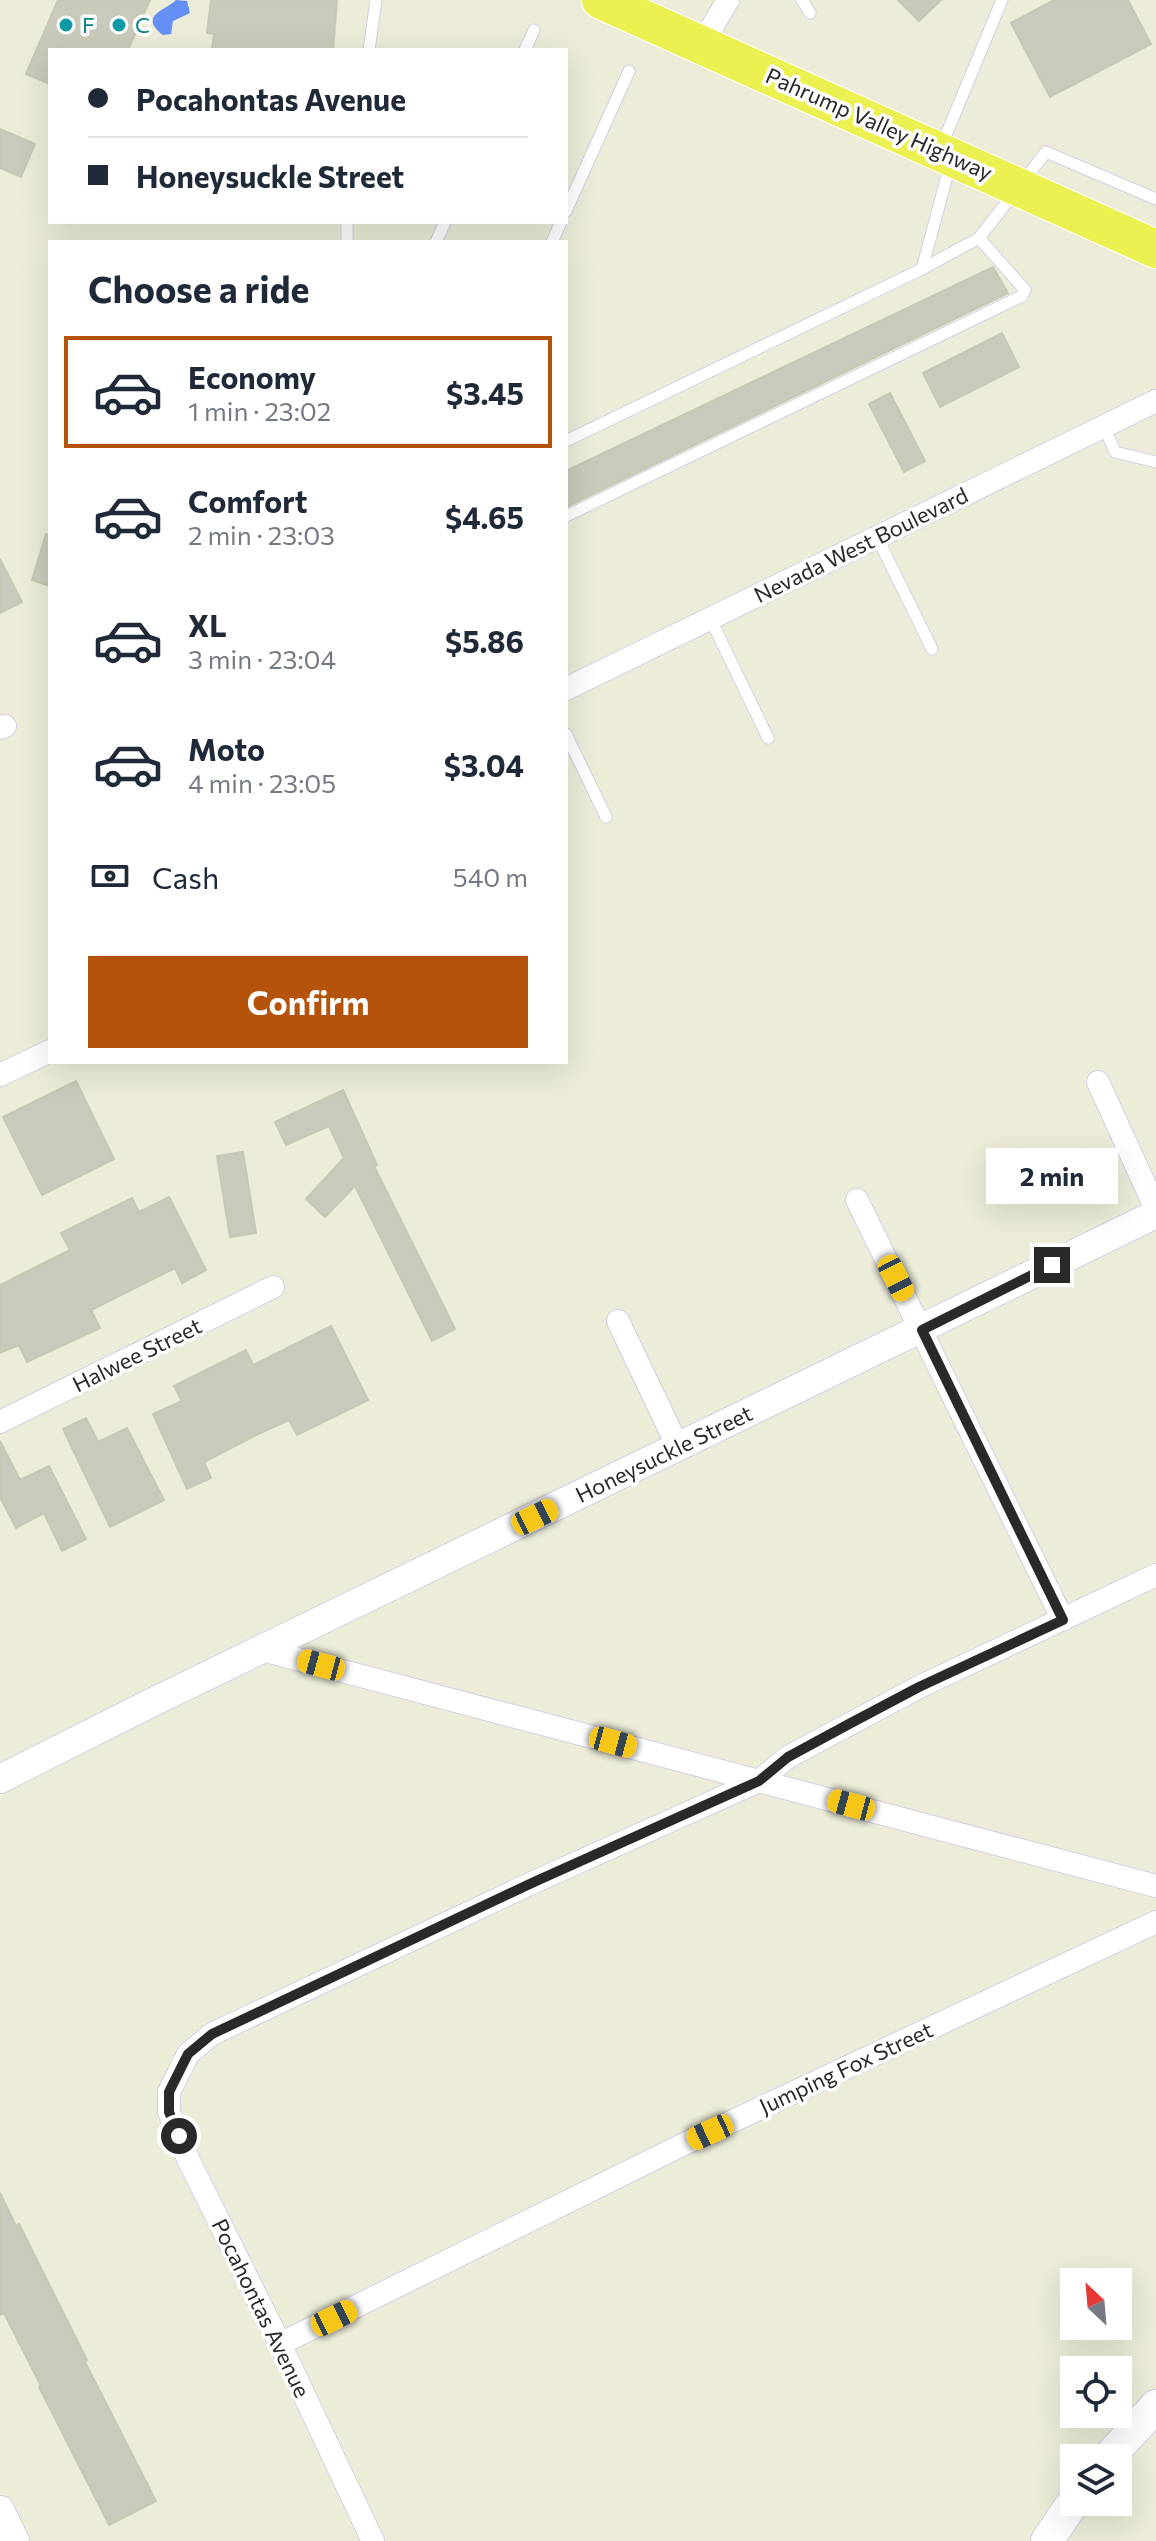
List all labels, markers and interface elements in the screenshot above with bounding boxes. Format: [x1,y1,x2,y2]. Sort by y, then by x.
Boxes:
place label: F [82,11,95,38]
place label: C [135,11,150,38]
marker: F [57,16,75,34]
marker: C [110,16,128,34]
street label: Pahrump Valley Highway [762,61,997,186]
text: Pocahontas Avenue [136,80,406,117]
text: Honeysuckle Street [136,157,404,194]
text: Choose a ride [88,266,309,310]
icon: car [92,356,164,428]
text: Economy [188,358,316,395]
text: $3.45 [446,374,524,411]
text: 1 min · 23:02 [188,395,331,426]
icon: car [92,480,164,552]
street label: Nevada West Boulevard [749,481,972,608]
text: Comfort [188,482,307,519]
text: $4.65 [445,498,524,535]
text: 2 min · 23:03 [188,519,335,550]
icon: car [92,604,164,676]
text: XL [188,606,227,643]
text: $5.86 [445,622,524,659]
text: 3 min · 23:04 [188,643,336,674]
icon: car [92,728,164,800]
text: Moto [188,730,265,767]
text: $3.04 [444,746,524,783]
text: 4 min · 23:05 [188,767,336,798]
icon: cash [88,854,132,898]
text: Cash [152,858,219,895]
text: 540 m [453,861,528,892]
button: Confirm [88,956,528,1048]
callout: 2 min [986,1149,1118,1205]
text: 2 min [1020,1160,1084,1191]
route end [1034,1247,1070,1283]
car [874,1251,918,1305]
street label: Halwee Street [68,1312,206,1397]
street label: Honeysuckle Street [571,1399,757,1508]
car [508,1496,562,1538]
car [295,1647,347,1683]
car [587,1724,639,1760]
car [825,1787,877,1823]
street label: Jumping Fox Street [755,2016,937,2120]
car [683,2111,737,2153]
route start [161,2118,197,2154]
street label: Pocahontas Avenue [206,2214,316,2402]
north arrow [1060,2268,1132,2340]
map controls [1060,2268,1132,2516]
car [307,2297,361,2339]
button: locate [1060,2356,1132,2428]
button: layers [1060,2444,1132,2516]

